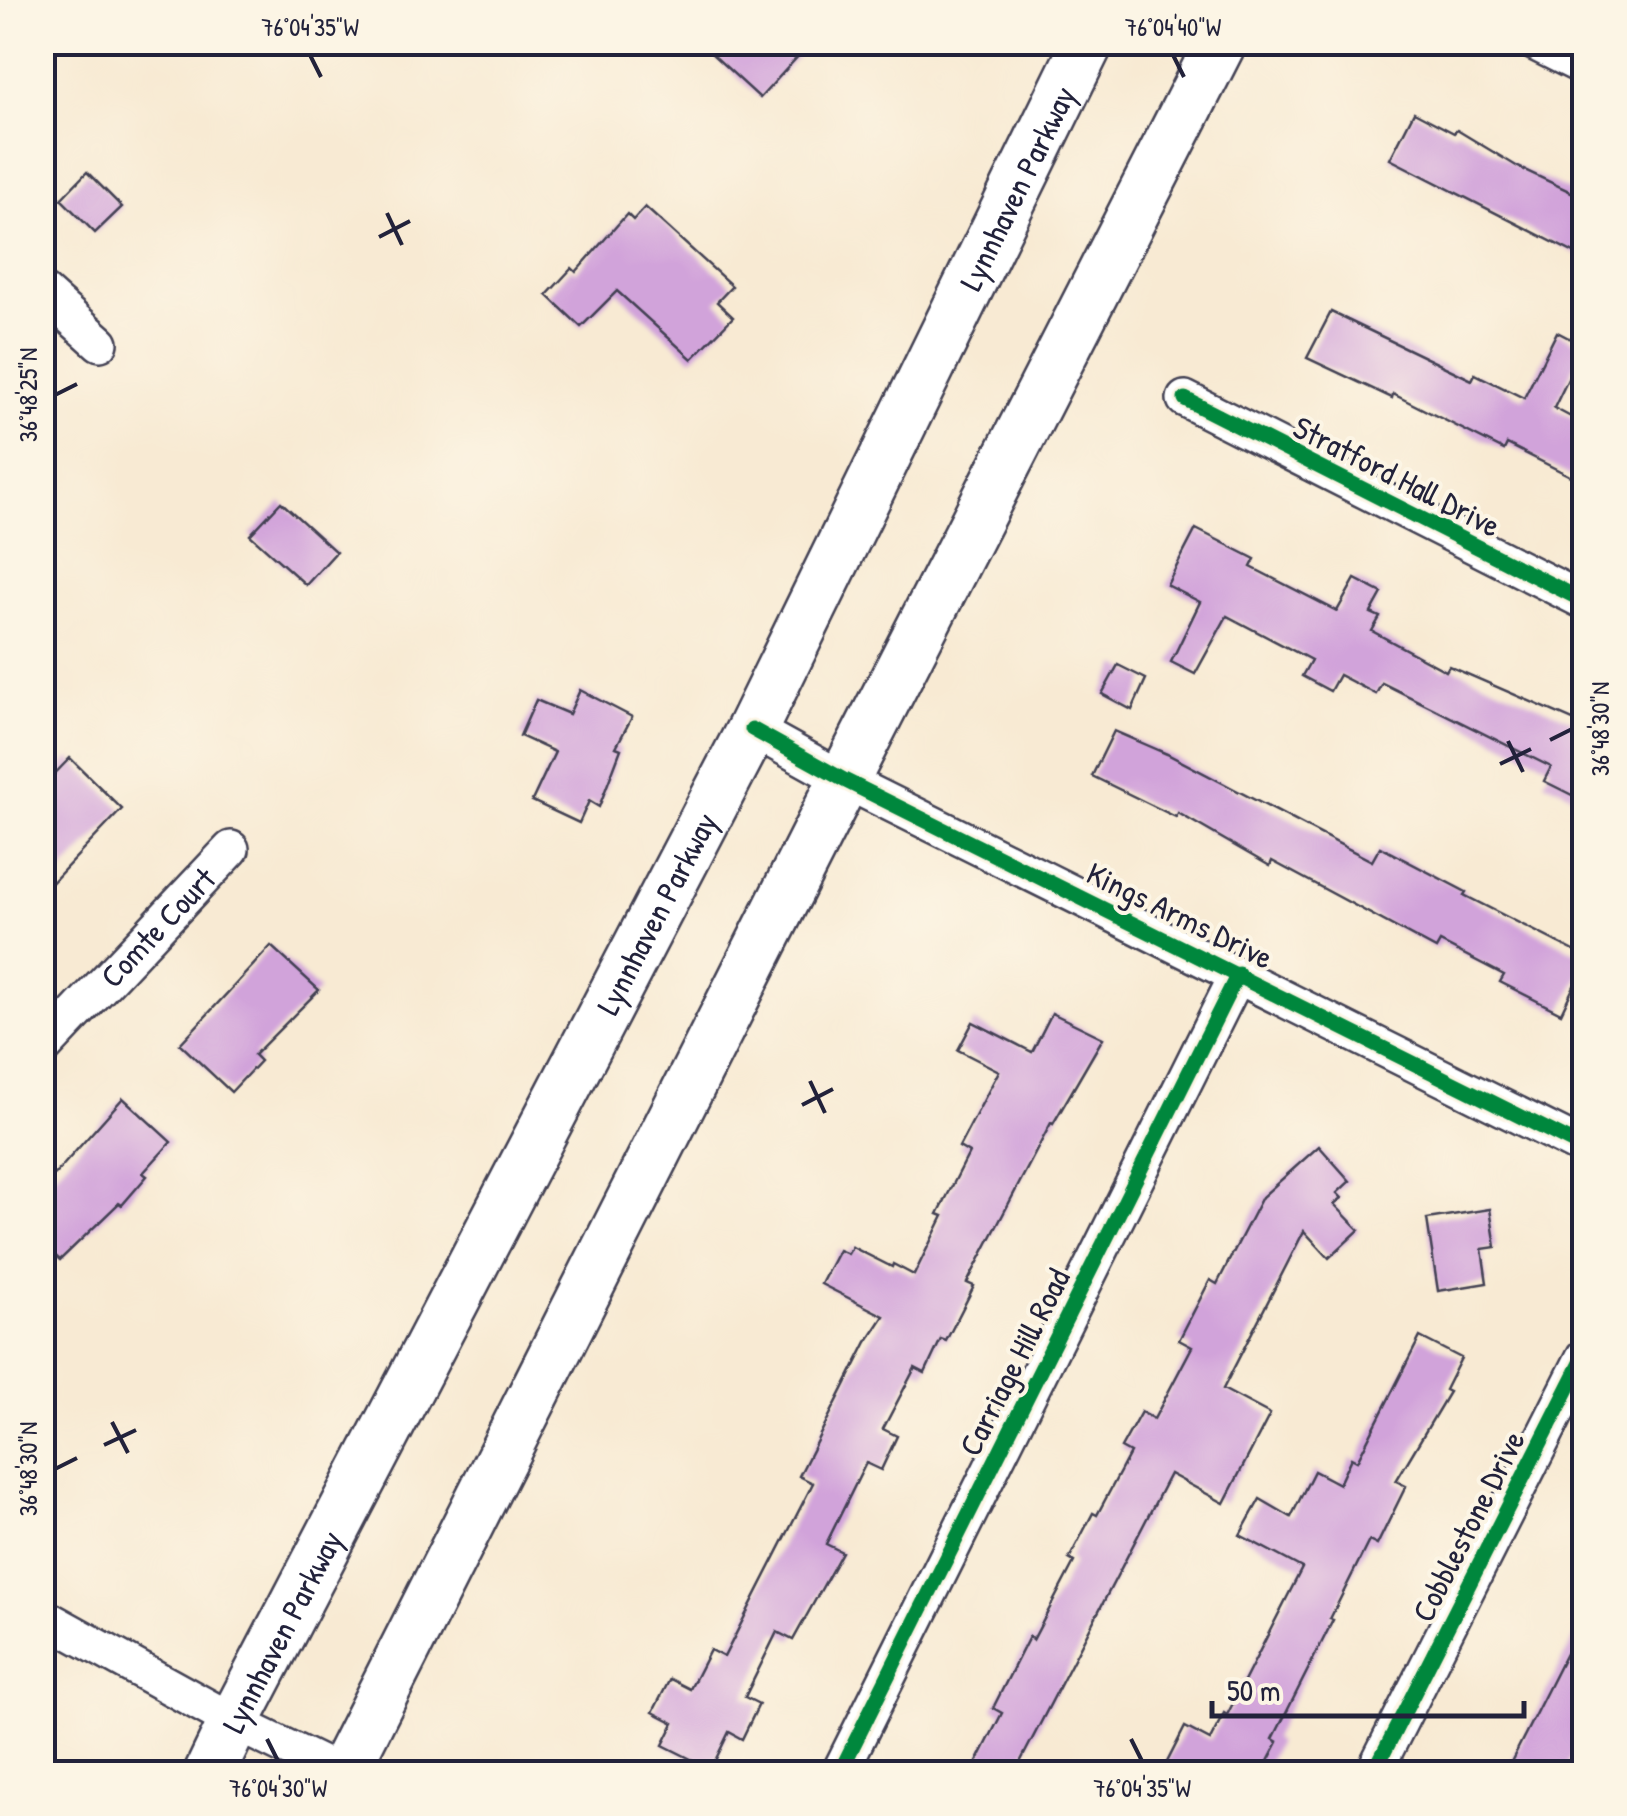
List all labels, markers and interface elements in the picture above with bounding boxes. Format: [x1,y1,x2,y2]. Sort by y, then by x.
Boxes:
text: 76°04'35"W [261,10,359,44]
text: 76°04'40"W [1125,10,1222,44]
street label: Lynnhaven Parkway [948,79,1085,297]
text: 36°48'25"N [11,348,45,442]
street label: Stratford Hall Drive [1286,405,1508,547]
text: 36°48'30"N [1583,682,1617,776]
street label: Lynnhaven Parkway [585,805,726,1022]
street label: Kings Arms Drive [1080,851,1280,979]
street label: Comte Court [90,857,225,996]
street label: Carriage Hill Road [948,1261,1080,1463]
text: 36°48'30"N [11,1422,45,1516]
street label: Cobblestone Drive [1401,1423,1535,1629]
street label: Lynnhaven Parkway [211,1523,352,1739]
scale bar [1212,1656,1524,1718]
text: 50 m [1227,1670,1280,1710]
text: 76°04'30"W [229,1771,328,1805]
text: 76°04'35"W [1093,1771,1191,1805]

